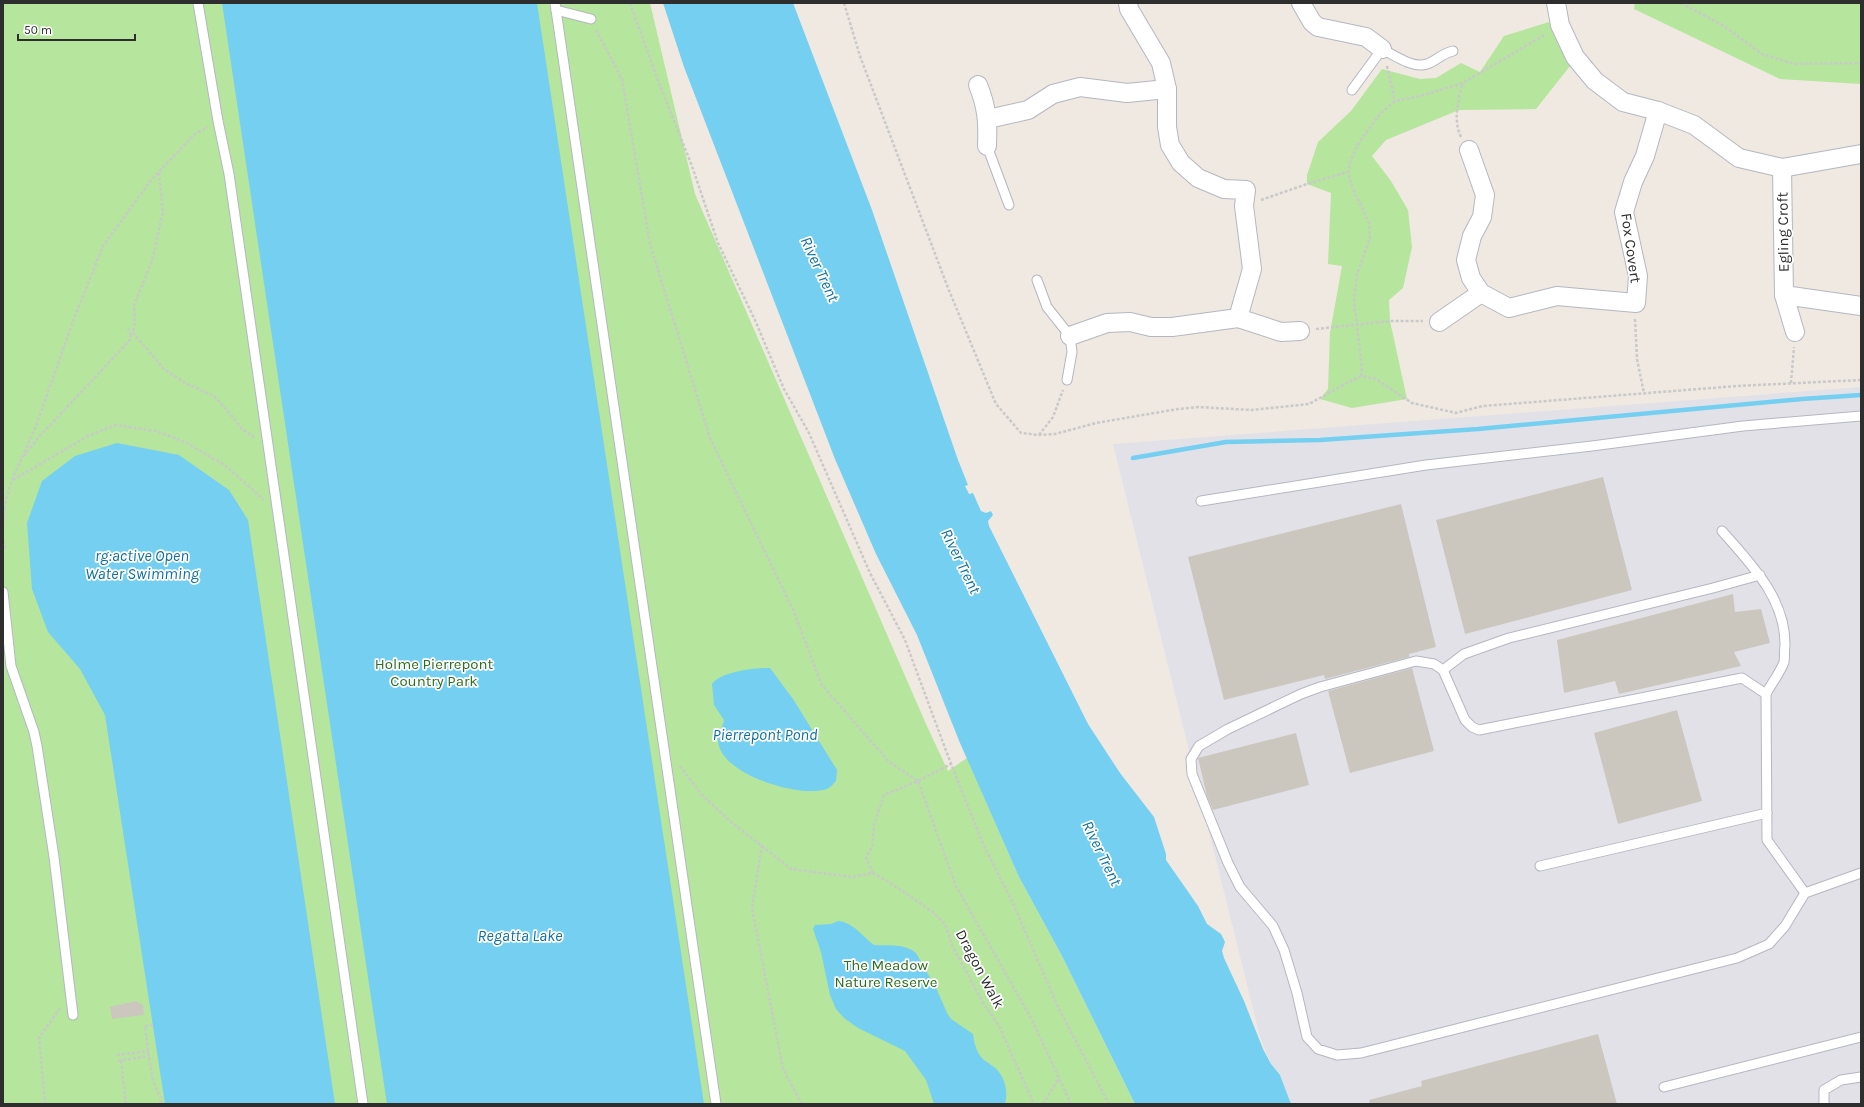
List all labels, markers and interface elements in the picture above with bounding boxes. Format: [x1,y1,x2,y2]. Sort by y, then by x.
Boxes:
scale bar [18,16,135,42]
text: 50 m [24,23,52,37]
street label: Egling Croft [1773,191,1793,272]
street label: Fox Covert [1617,212,1645,285]
water label: River Trent [797,233,844,305]
water label: River Trent [937,525,985,597]
water label: rg:active Open Water Swimming [85,546,200,583]
park label: Holme Pierrepont Country Park [375,655,494,690]
water label: Pierrepont Pond [712,725,818,744]
water label: River Trent [1078,817,1126,889]
water label: Regatta Lake [477,926,563,945]
street label: Dragon Walk [952,926,1008,1012]
park label: The Meadow Nature Reserve [834,956,938,991]

